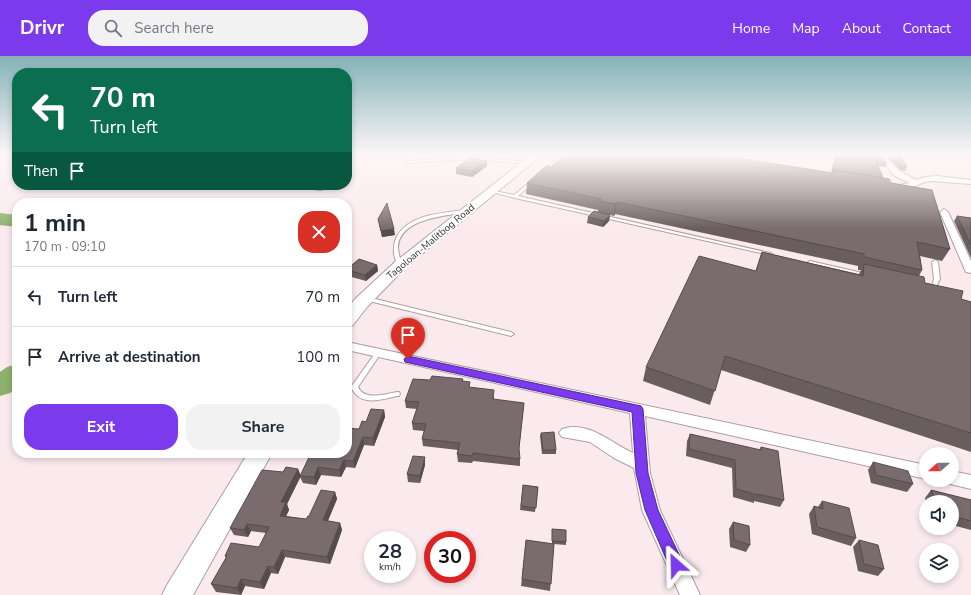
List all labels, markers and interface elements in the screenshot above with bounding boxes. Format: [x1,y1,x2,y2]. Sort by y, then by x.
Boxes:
search box [88,10,368,46]
text: Drivr [20,15,64,41]
icon: search [102,17,124,39]
text: Search here [134,18,214,38]
text: Home [732,19,770,38]
text: Map [792,19,820,38]
text: About [842,19,881,38]
text: Contact [903,19,951,38]
text: 70 m [90,79,156,117]
icon: left [24,84,76,136]
text: Turn left [90,115,158,139]
icon: arrive [66,160,88,182]
text: Then [24,161,58,181]
street label: Tagoloan-Malitbog Road [383,200,478,283]
text: 1 min [24,207,86,239]
button: close [298,211,340,253]
text: 170 m · 09:10 [24,238,106,256]
icon: left [24,286,46,308]
text: Turn left [58,287,117,307]
text: 70 m [305,287,340,307]
pin [391,318,425,359]
icon: arrive [397,324,419,346]
icon: arrive [24,346,46,368]
text: Arrive at destination [58,347,201,367]
text: 100 m [296,347,340,367]
button: Exit [24,404,178,450]
button: Share [186,404,340,450]
north arrow [919,447,959,487]
map controls [919,447,959,583]
button: sound [919,495,959,535]
speed limit sign: 30 [424,531,476,583]
text: 28 [378,538,402,565]
button: layers [919,543,959,583]
position arrow [655,544,697,586]
text: km/h [379,560,401,574]

